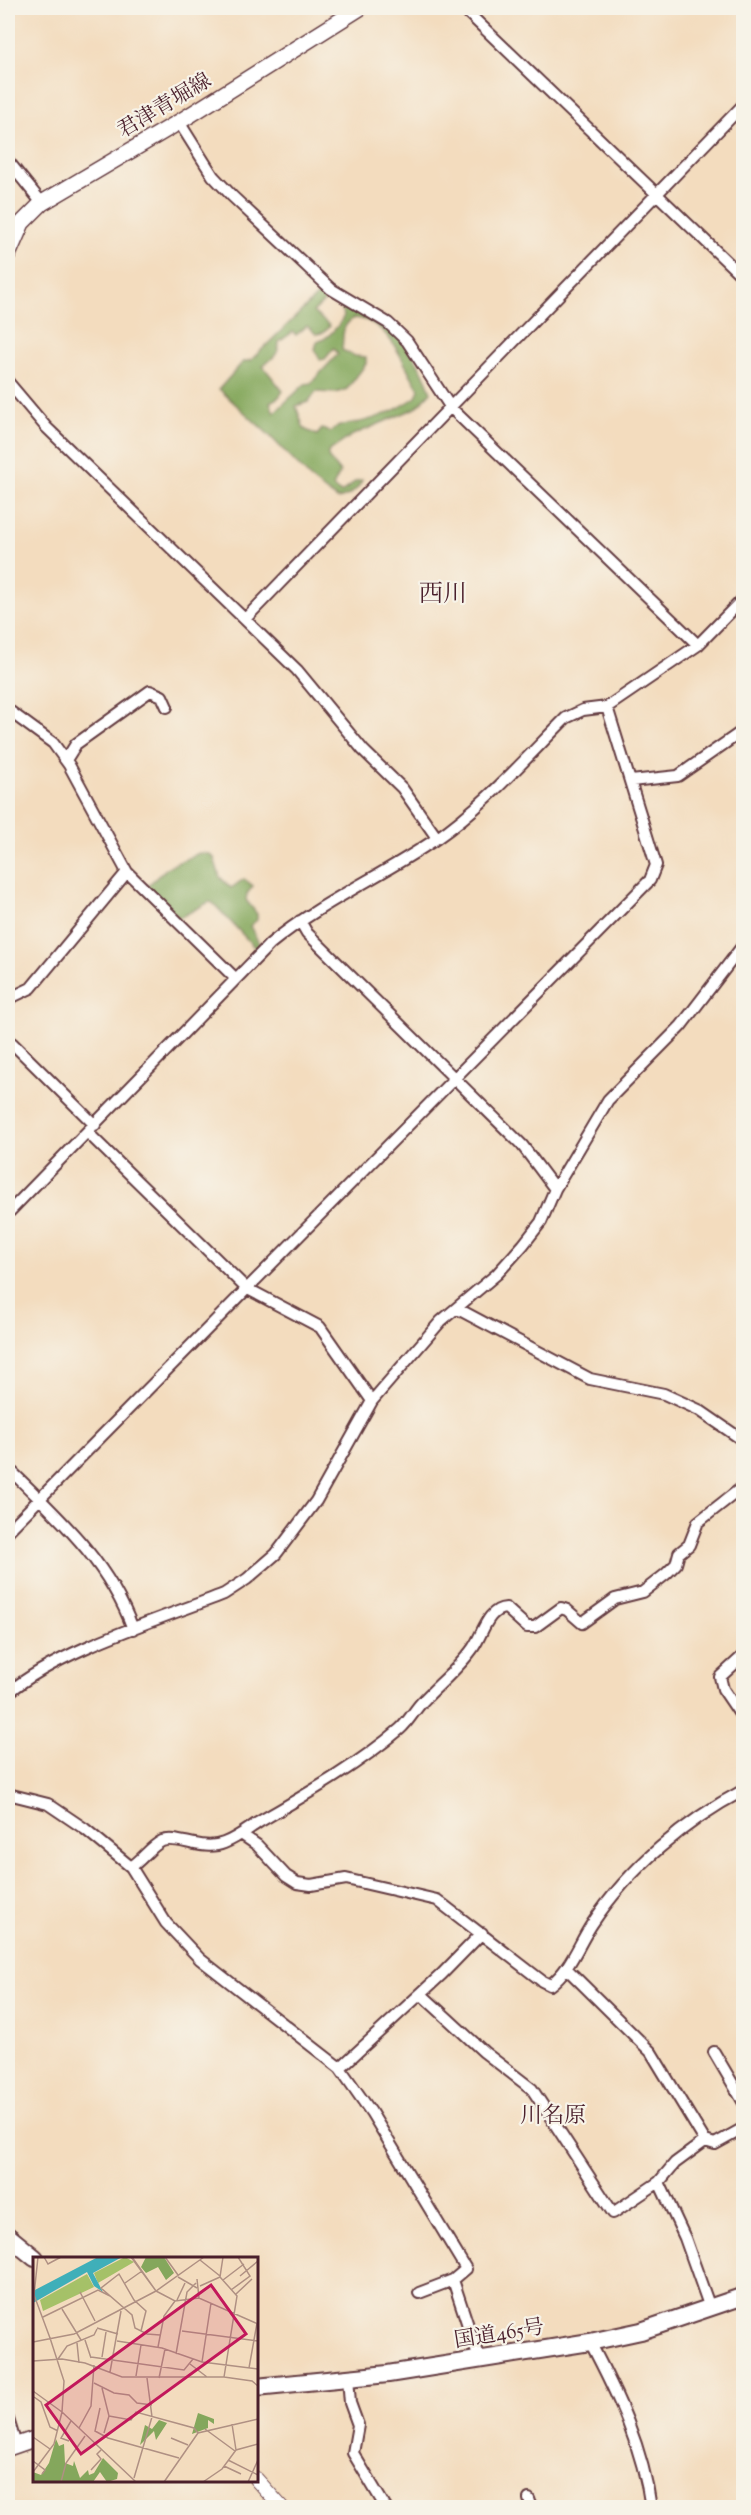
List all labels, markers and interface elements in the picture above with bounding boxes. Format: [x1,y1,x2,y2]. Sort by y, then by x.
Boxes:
street label: 君津青堀線 [112,67,218,147]
district label: 西川 [419,578,467,612]
district label: 川名原 [520,2101,586,2133]
inset map [33,2257,258,2482]
street label: 国道465号 [452,2313,547,2357]

